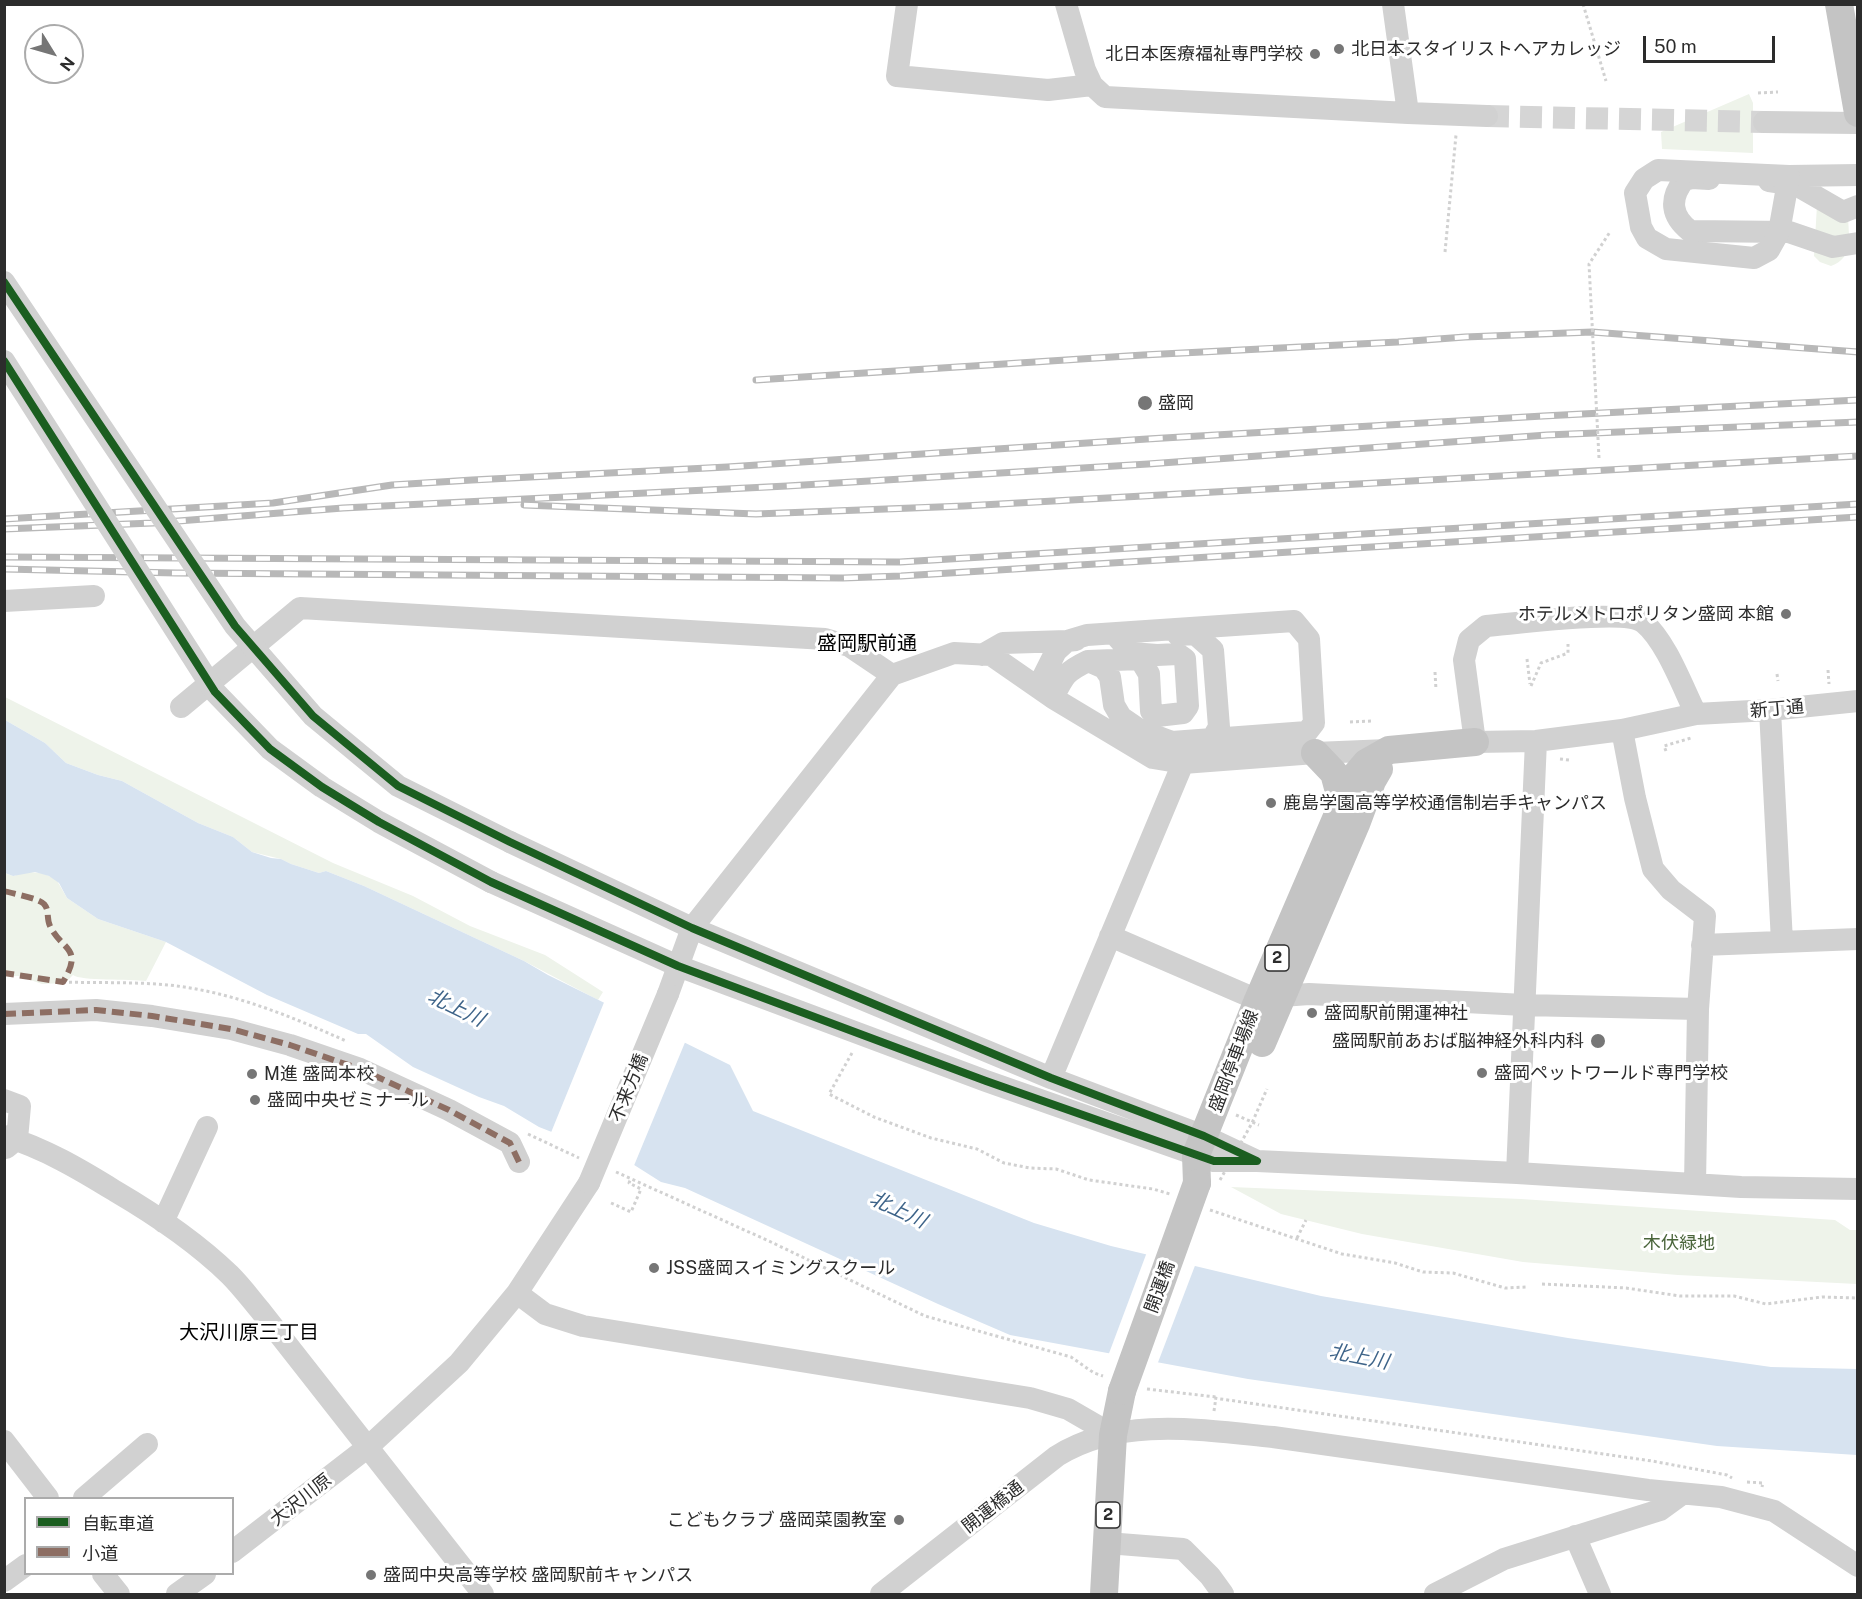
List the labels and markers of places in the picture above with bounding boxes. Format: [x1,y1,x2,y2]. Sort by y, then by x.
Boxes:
place label: 北日本スタイリストヘアカレッジ [1351,38,1621,60]
marker: 北日本スタイリストヘアカレッジ [1332,42,1346,56]
place label: 北日本医療福祉専門学校 [1105,43,1303,65]
marker: 北日本医療福祉専門学校 [1308,47,1322,61]
place label: 盛岡 [1158,392,1194,414]
marker: 盛岡 [1136,394,1154,412]
place label: ホテルメトロポリタン盛岡 本館 [1518,603,1774,625]
marker: ホテルメトロポリタン盛岡 本館 [1779,607,1793,621]
place label: 鹿島学園高等学校通信制岩手キャンパス [1283,792,1607,814]
marker: 鹿島学園高等学校通信制岩手キャンパス [1264,796,1278,810]
place label: 盛岡駅前開運神社 [1324,1002,1468,1024]
marker: 盛岡駅前開運神社 [1305,1006,1319,1020]
place label: 盛岡駅前あおば脳神経外科内科 [1332,1030,1584,1052]
marker: 盛岡駅前あおば脳神経外科内科 [1589,1032,1607,1050]
place label: 盛岡ペットワールド専門学校 [1494,1062,1728,1084]
place label: M進 盛岡本校 [264,1063,374,1085]
marker: 盛岡ペットワールド専門学校 [1475,1066,1489,1080]
marker: M進 盛岡本校 [245,1067,259,1081]
place label: 盛岡中央ゼミナール [267,1089,429,1111]
marker: 盛岡中央ゼミナール [248,1093,262,1107]
place label: JSS盛岡スイミングスクール [666,1257,895,1279]
marker: JSS盛岡スイミングスクール [647,1261,661,1275]
place label: こどもクラブ 盛岡菜園教室 [667,1509,887,1531]
marker: こどもクラブ 盛岡菜園教室 [892,1513,906,1527]
place label: 盛岡中央高等学校 盛岡駅前キャンパス [383,1564,693,1586]
marker: 盛岡中央高等学校 盛岡駅前キャンパス [364,1568,378,1582]

